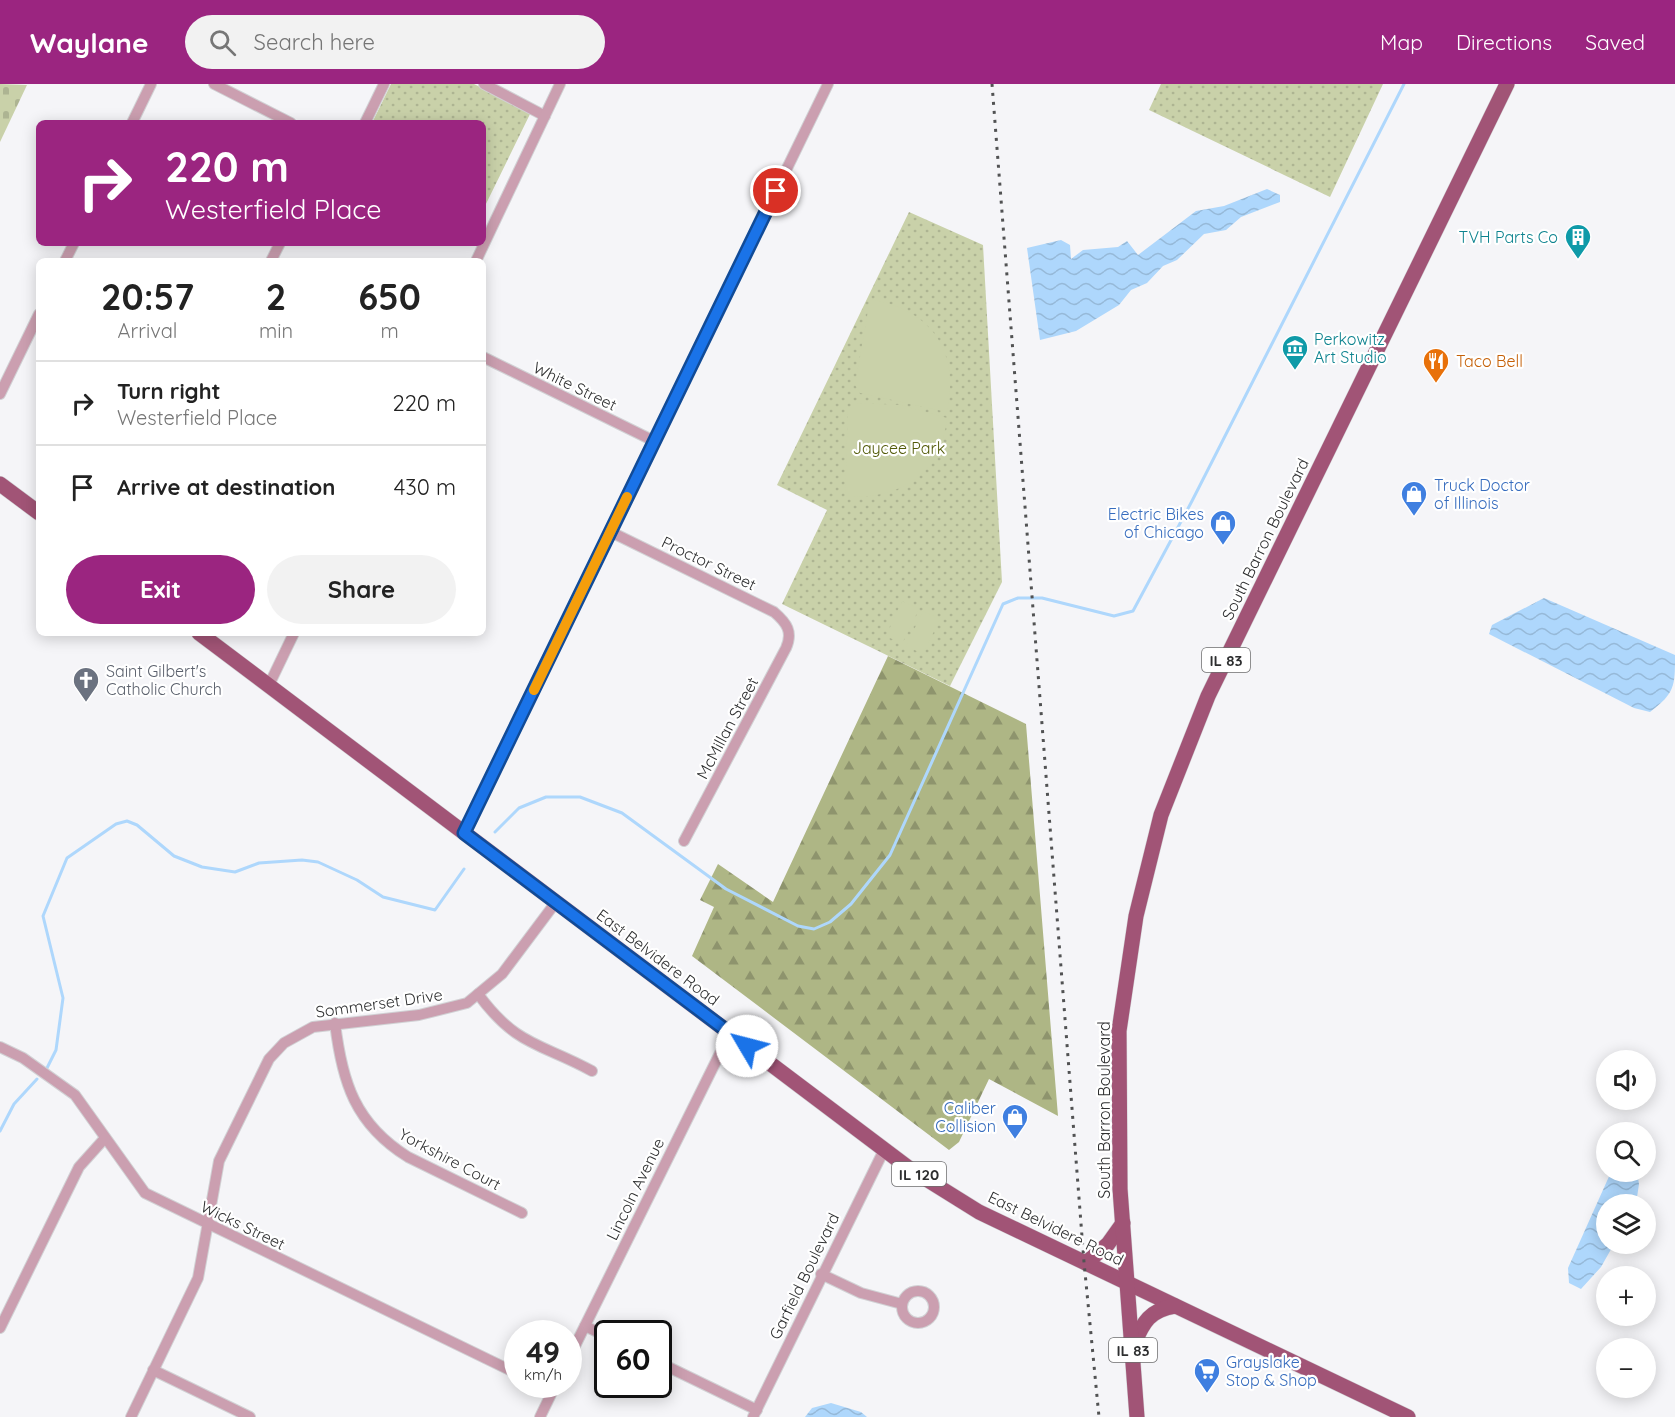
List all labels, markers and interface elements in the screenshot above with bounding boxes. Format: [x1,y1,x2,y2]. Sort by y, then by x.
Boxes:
search box [185,15,605,69]
text: Waylane [30,25,149,60]
icon: search [206,26,239,59]
text: Search here [254,28,375,56]
text: Map [1380,29,1423,55]
text: Directions [1456,29,1552,55]
text: Saved [1585,29,1645,55]
text: 220 m [165,140,289,193]
icon: right [66,144,144,222]
pin [750,165,801,216]
icon: arrive [759,174,792,207]
text: Westerfield Place [165,192,382,226]
building icon: TVH Parts Co [1563,222,1593,260]
place label: TVH Parts Co [1459,227,1558,247]
text: 20:57 [101,274,194,319]
text: 2 [266,274,286,319]
text: 650 [358,274,421,319]
text: Arrival [118,318,177,343]
text: min [259,318,293,343]
text: m [380,318,399,343]
place label: Perkowitz Art Studio [1314,329,1387,367]
museum icon: Perkowitz Art Studio [1280,333,1310,371]
restaurant icon: Taco Bell [1421,346,1451,384]
place label: Taco Bell [1456,351,1523,371]
street label: White Street [530,357,620,415]
text: Turn right [117,377,221,405]
icon: right [66,387,99,420]
text: 220 m [392,389,456,417]
text: Westerfield Place [117,405,277,430]
park label: Jaycee Park [853,438,945,458]
street label: South Barron Boulevard [1217,455,1313,623]
icon: arrive [66,471,99,504]
text: Arrive at destination [117,473,335,501]
text: 430 m [394,473,456,501]
place label: Truck Doctor of Illinois [1434,475,1530,513]
shop icon: Truck Doctor of Illinois [1399,479,1429,517]
place label: Electric Bikes of Chicago [1108,504,1204,542]
shop icon: Electric Bikes of Chicago [1208,508,1238,546]
street label: Proctor Street [659,532,759,594]
button: Exit [66,555,255,624]
button: Share [267,555,456,624]
road number: IL 83 [1202,648,1250,672]
place label: Saint Gilbert's Catholic Church [106,661,222,699]
church icon: Saint Gilbert's Catholic Church [71,665,101,703]
street label: McMillan Street [692,674,762,782]
street label: East Belvidere Road [593,904,723,1010]
street label: Sommerset Drive [314,984,444,1022]
position arrow [715,1014,779,1078]
street label: South Barron Boulevard [1094,1021,1114,1199]
map controls [1596,1050,1656,1398]
button: sound [1596,1050,1656,1110]
place label: Caliber Collision [935,1098,996,1136]
shop icon: Caliber Collision [1000,1102,1030,1140]
button: search [1596,1122,1656,1182]
street label: Yorkshire Court [396,1124,504,1194]
street label: Lincoln Avenue [602,1135,668,1243]
road number: IL 120 [892,1162,946,1186]
street label: East Belvidere Road [985,1186,1127,1270]
button: layers [1596,1194,1656,1254]
street label: Wicks Street [198,1196,288,1254]
street label: Garfield Boulevard [765,1209,843,1343]
button: + [1596,1266,1656,1326]
speed limit sign: 60 [594,1320,672,1398]
text: 49 [526,1333,560,1371]
road number: IL 83 [1109,1338,1157,1362]
button: − [1596,1338,1656,1398]
place label: Grayslake Stop & Shop [1226,1352,1317,1390]
supermarket icon: Grayslake Stop & Shop [1192,1356,1222,1394]
text: km/h [524,1365,562,1384]

